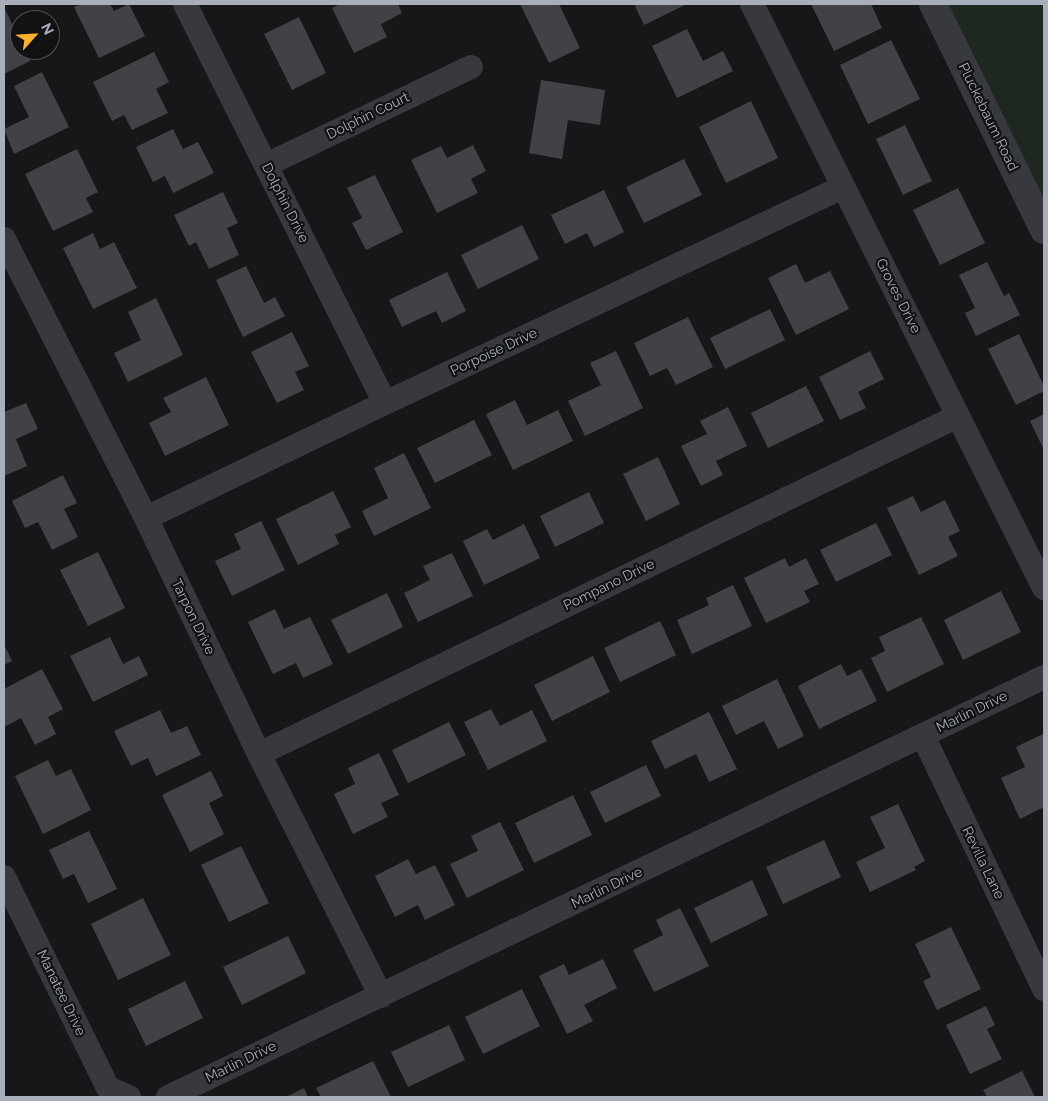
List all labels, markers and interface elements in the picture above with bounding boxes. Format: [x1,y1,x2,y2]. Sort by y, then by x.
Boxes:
north arrow [10,10,60,60]
text: N [38,21,57,37]
street label: Pluckebaum Road [955,60,1021,174]
street label: Dolphin Court [324,89,412,143]
street label: Dolphin Drive [258,160,312,246]
street label: Groves Drive [872,256,924,336]
street label: Porpoise Drive [448,325,540,379]
street label: Pompano Drive [561,556,657,614]
street label: Tarpon Drive [168,577,218,657]
street label: Marlin Drive [934,688,1010,736]
street label: Revilla Lane [958,824,1008,902]
street label: Marlin Drive [569,864,645,912]
street label: Manatee Drive [33,947,89,1039]
street label: Marlin Drive [203,1038,279,1086]

